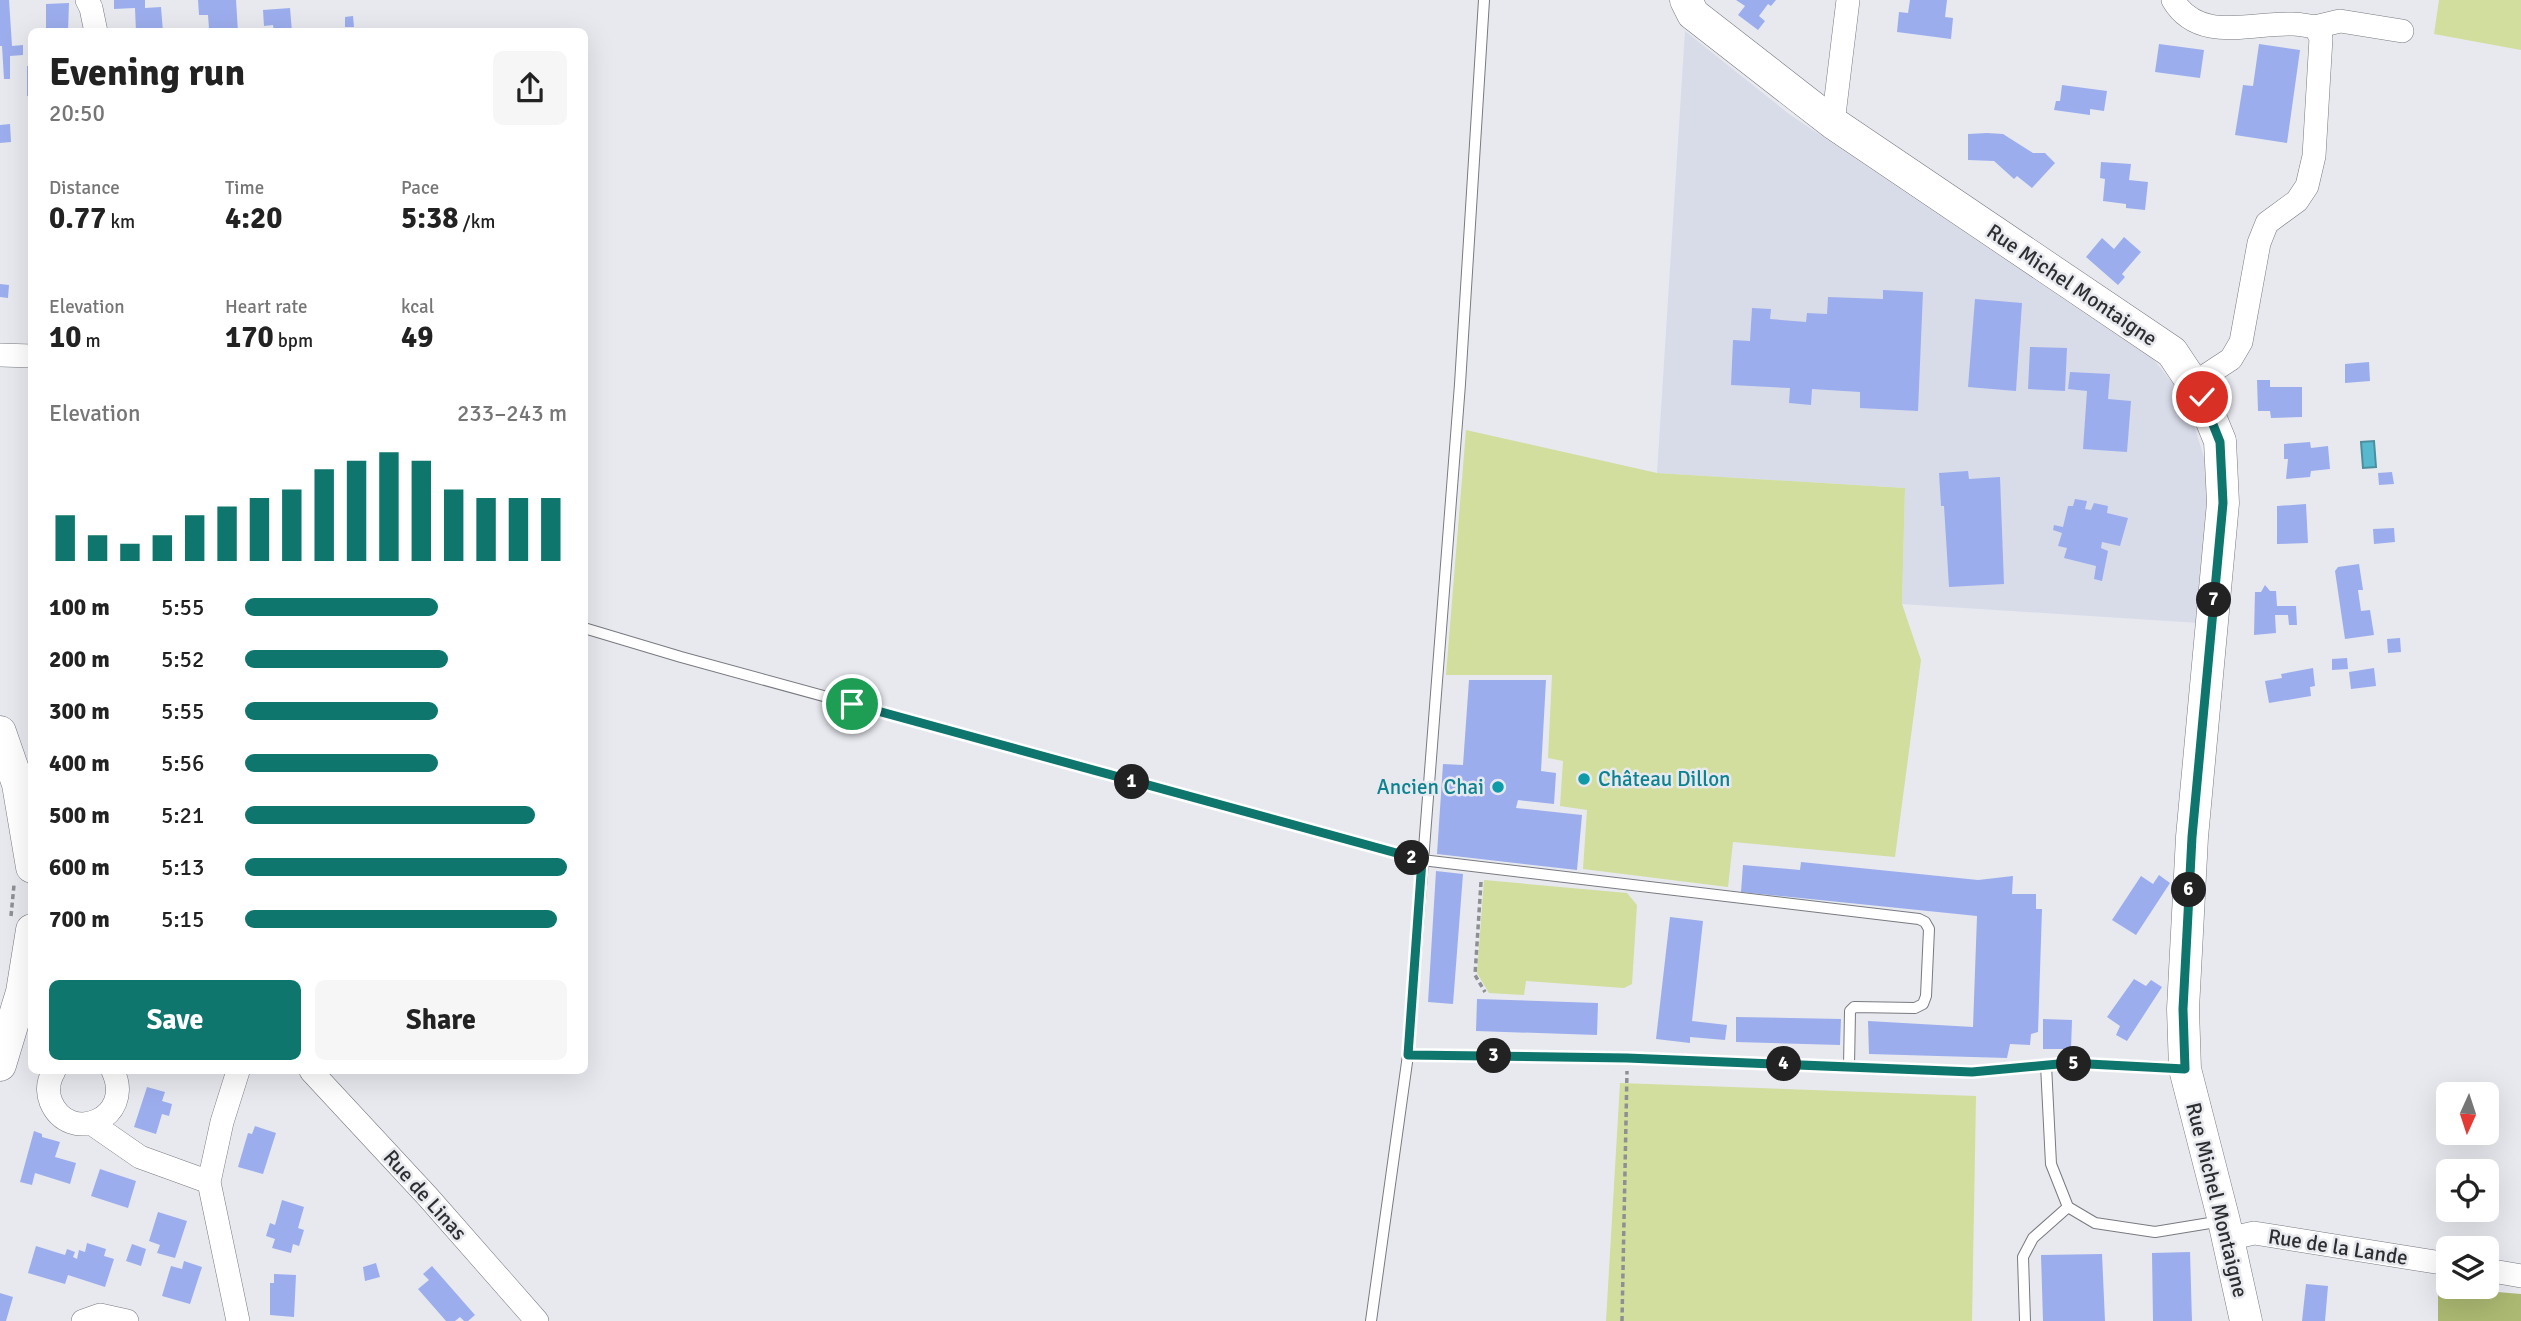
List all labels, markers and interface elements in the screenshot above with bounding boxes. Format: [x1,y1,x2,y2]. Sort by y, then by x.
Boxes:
text: Evening run [49,49,245,96]
button: share [493,51,567,125]
text: 20:50 [49,99,105,128]
text: Distance [49,176,120,200]
text: Time [225,176,264,200]
text: Pace [401,176,439,200]
text: 0.77 [49,200,106,237]
text: 4:20 [225,200,282,237]
text: 5:38 [401,200,458,237]
text: km [106,210,135,234]
text: /km [458,210,495,234]
street label: Rue Michel Montaigne [1982,218,2162,352]
text: Elevation [49,295,125,319]
text: Heart rate [225,295,307,319]
text: kcal [401,295,434,319]
text: 10 [49,319,81,356]
text: 170 [225,319,274,356]
text: 49 [401,319,433,356]
text: m [81,329,101,353]
text: bpm [274,329,313,353]
pin [2172,367,2232,427]
icon: check [2183,378,2221,416]
text: Elevation [49,399,141,428]
text: 233–243 m [457,399,567,428]
pin: 7 [2196,582,2232,618]
text: 7 [2208,587,2219,611]
text: 100 m [49,593,110,622]
text: 5:55 [161,593,204,622]
text: 200 m [49,645,110,674]
text: 5:52 [161,645,204,674]
pin [822,674,882,734]
icon: arrive [833,685,871,723]
text: 300 m [49,697,110,726]
text: 5:55 [161,697,204,726]
text: 400 m [49,749,110,778]
text: 5:56 [161,749,204,778]
pin: 1 [1114,764,1150,800]
place label: Château Dillon [1598,766,1731,792]
text: 1 [1126,769,1137,793]
marker: Château Dillon [1576,771,1592,787]
place label: Ancien Chai [1377,774,1484,800]
marker: Ancien Chai [1490,779,1506,795]
text: 500 m [49,801,110,830]
text: 5:21 [161,801,204,830]
pin: 2 [1394,840,1430,876]
text: 2 [1406,845,1417,869]
text: 600 m [49,853,110,882]
text: 5:13 [161,853,204,882]
pin: 6 [2172,872,2206,908]
text: 6 [2183,877,2194,901]
text: 700 m [49,905,110,934]
text: 5:15 [161,905,204,934]
button: Save [49,980,301,1060]
button: Share [315,980,567,1060]
pin: 3 [1476,1038,1512,1074]
text: 3 [1488,1043,1499,1067]
pin: 4 [1766,1046,1802,1082]
pin: 5 [2056,1046,2092,1082]
text: 4 [1778,1051,1789,1075]
text: 5 [2068,1051,2079,1075]
north arrow [2436,1082,2499,1144]
map controls [2436,1082,2499,1299]
street label: Rue Michel Montaigne [2180,1100,2254,1300]
street label: Rue de Linas [378,1144,472,1246]
button: locate [2436,1159,2499,1222]
street label: Rue de la Lande [2266,1223,2410,1271]
button: layers [2436,1236,2499,1299]

